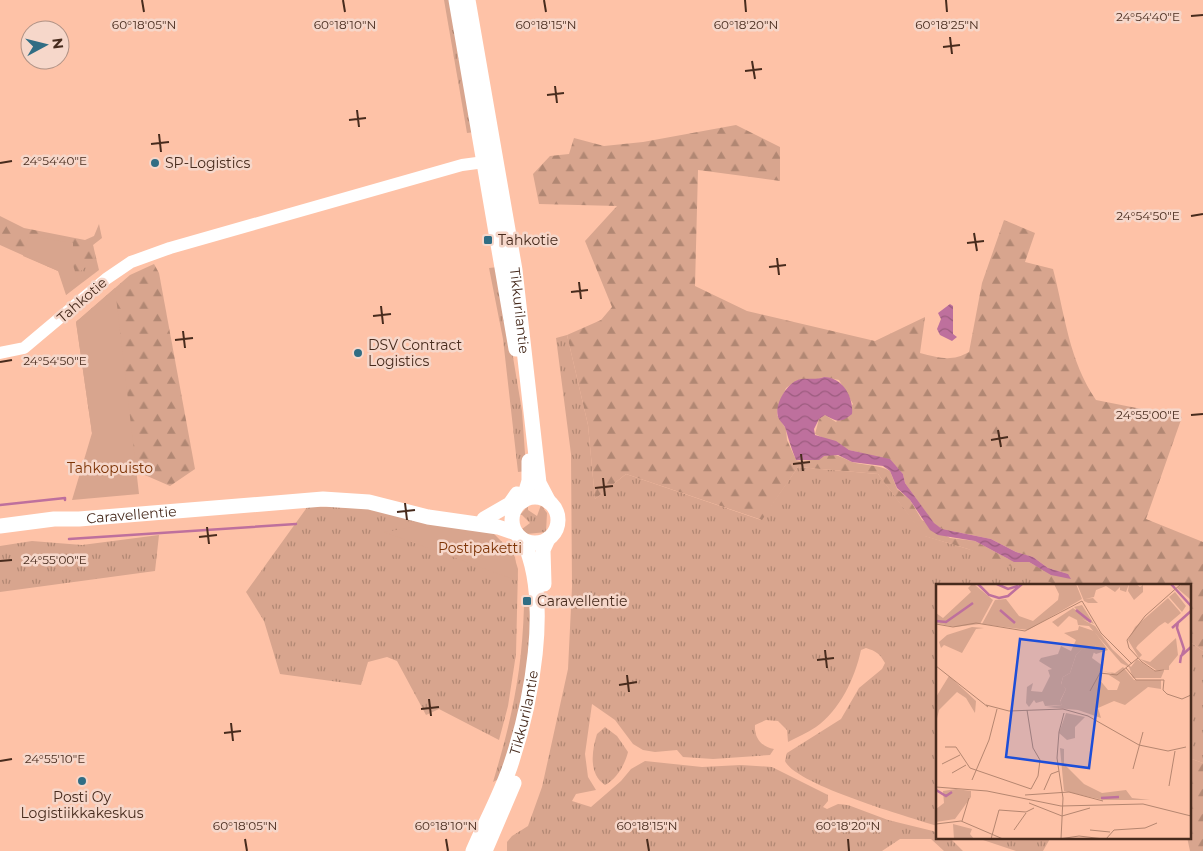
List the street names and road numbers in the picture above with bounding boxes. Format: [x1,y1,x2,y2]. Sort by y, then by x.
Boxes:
street label: Tikkurilantie [506,267,533,355]
street label: Tahkotie [53,273,111,327]
street label: Caravellentie [86,502,177,527]
street label: Tikkurilantie [505,669,542,757]

